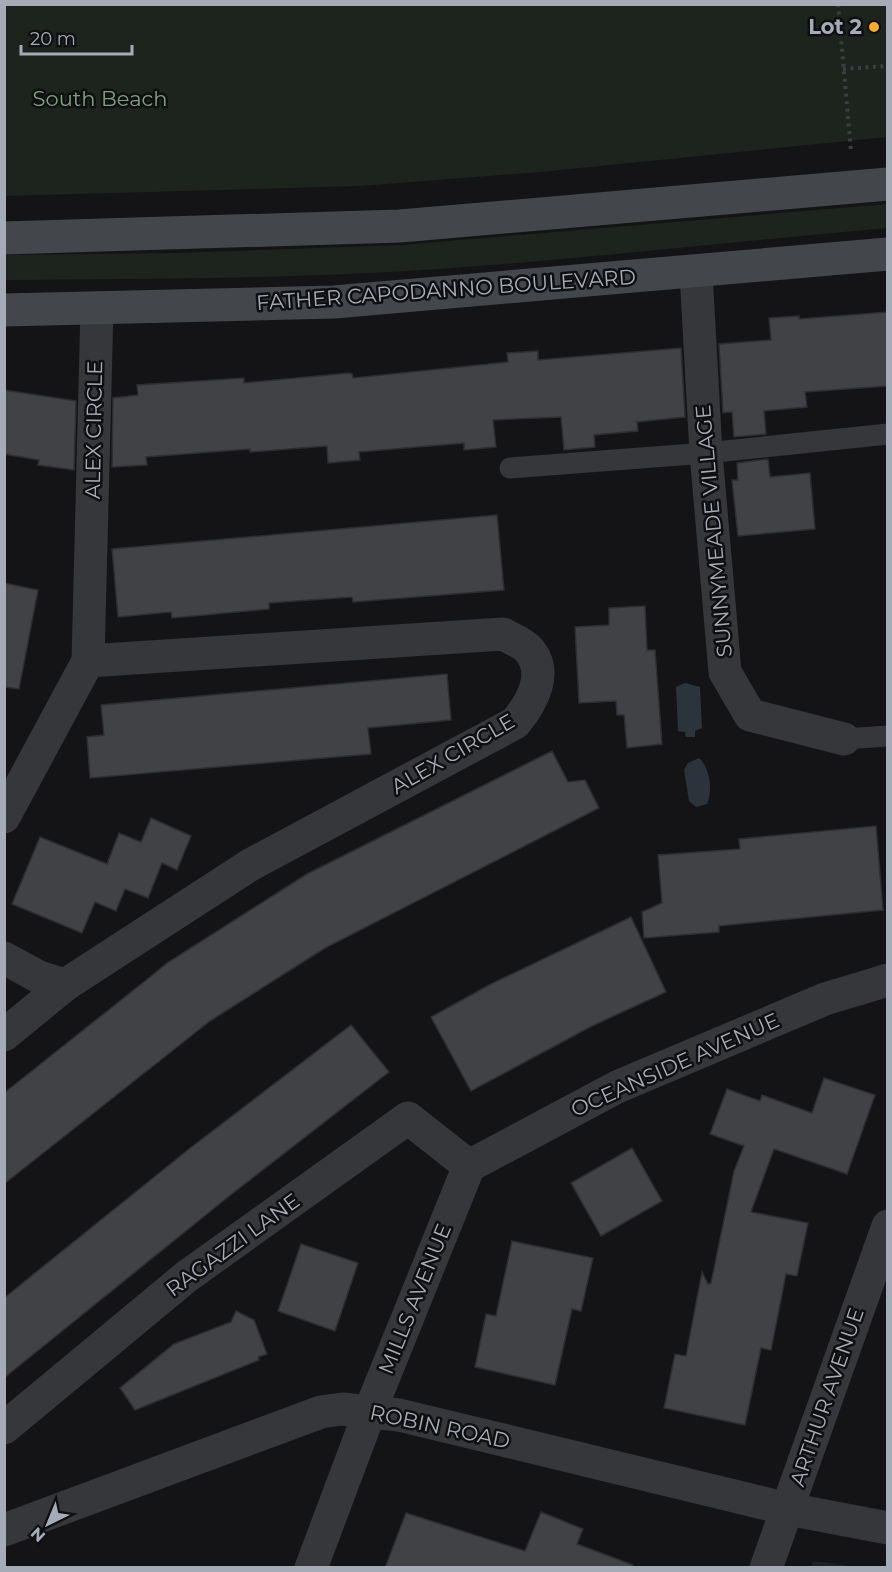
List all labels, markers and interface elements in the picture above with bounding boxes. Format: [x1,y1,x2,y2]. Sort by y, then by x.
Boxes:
place label: Lot 2 [808,14,862,39]
scale bar [21,18,132,56]
marker: Lot 2 [867,20,881,34]
text: 20 m [30,28,76,50]
park label: South Beach [33,86,167,111]
street label: FATHER CAPODANNO BOULEVARD [255,264,637,315]
street label: ALEX CIRCLE [80,361,107,499]
street label: SUNNYMEADE VILLAGE [690,404,737,658]
street label: ALEX CIRCLE [387,708,519,799]
street label: OCEANSIDE AVENUE [567,1007,783,1122]
street label: RAGAZZI LANE [161,1188,304,1301]
street label: MILLS AVENUE [373,1220,456,1378]
street label: ARTHUR AVENUE [784,1304,869,1489]
street label: ROBIN ROAD [368,1399,512,1454]
north arrow [18,1494,78,1554]
text: N [27,1523,49,1546]

